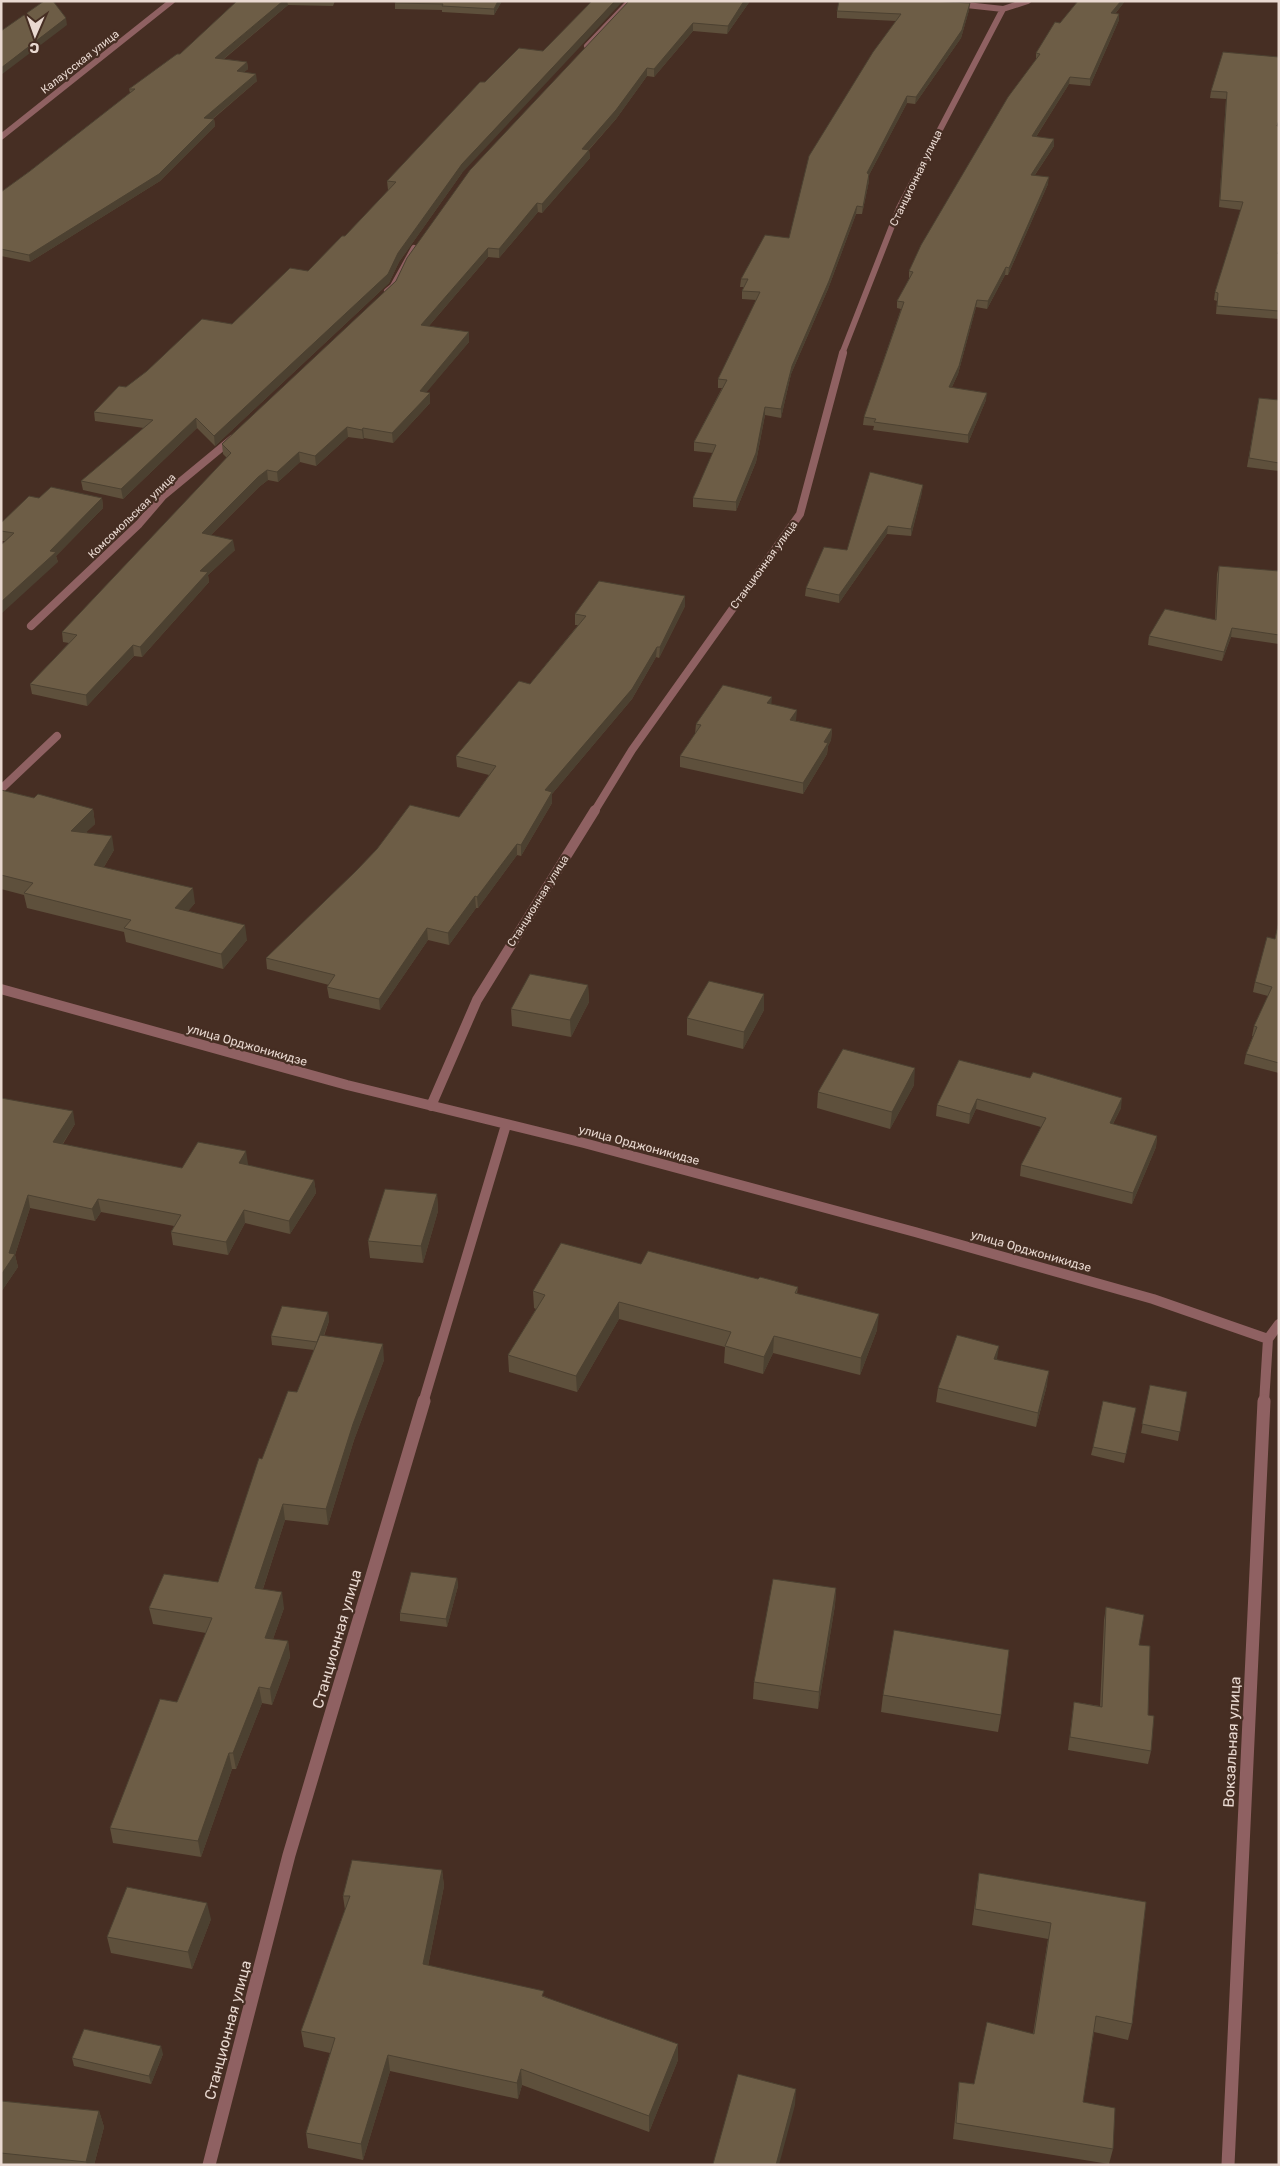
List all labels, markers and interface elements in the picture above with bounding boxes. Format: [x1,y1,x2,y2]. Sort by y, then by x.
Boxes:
north arrow [10,10,60,60]
street label: Калаусская улица [38,27,122,97]
text: С [29,39,40,56]
street label: Станционная улица [887,128,945,228]
street label: Комсомольская улица [85,471,179,561]
street label: Станционная улица [728,519,800,611]
street label: Станционная улица [505,853,571,949]
street label: улица Орджоникидзе [185,1021,309,1069]
street label: улица Орджоникидзе [577,1122,701,1168]
street label: улица Орджоникидзе [969,1227,1093,1275]
street label: Станционная улица [309,1567,365,1711]
street label: Вокзальная улица [1220,1676,1244,1808]
street label: Станционная улица [201,1958,255,2102]

